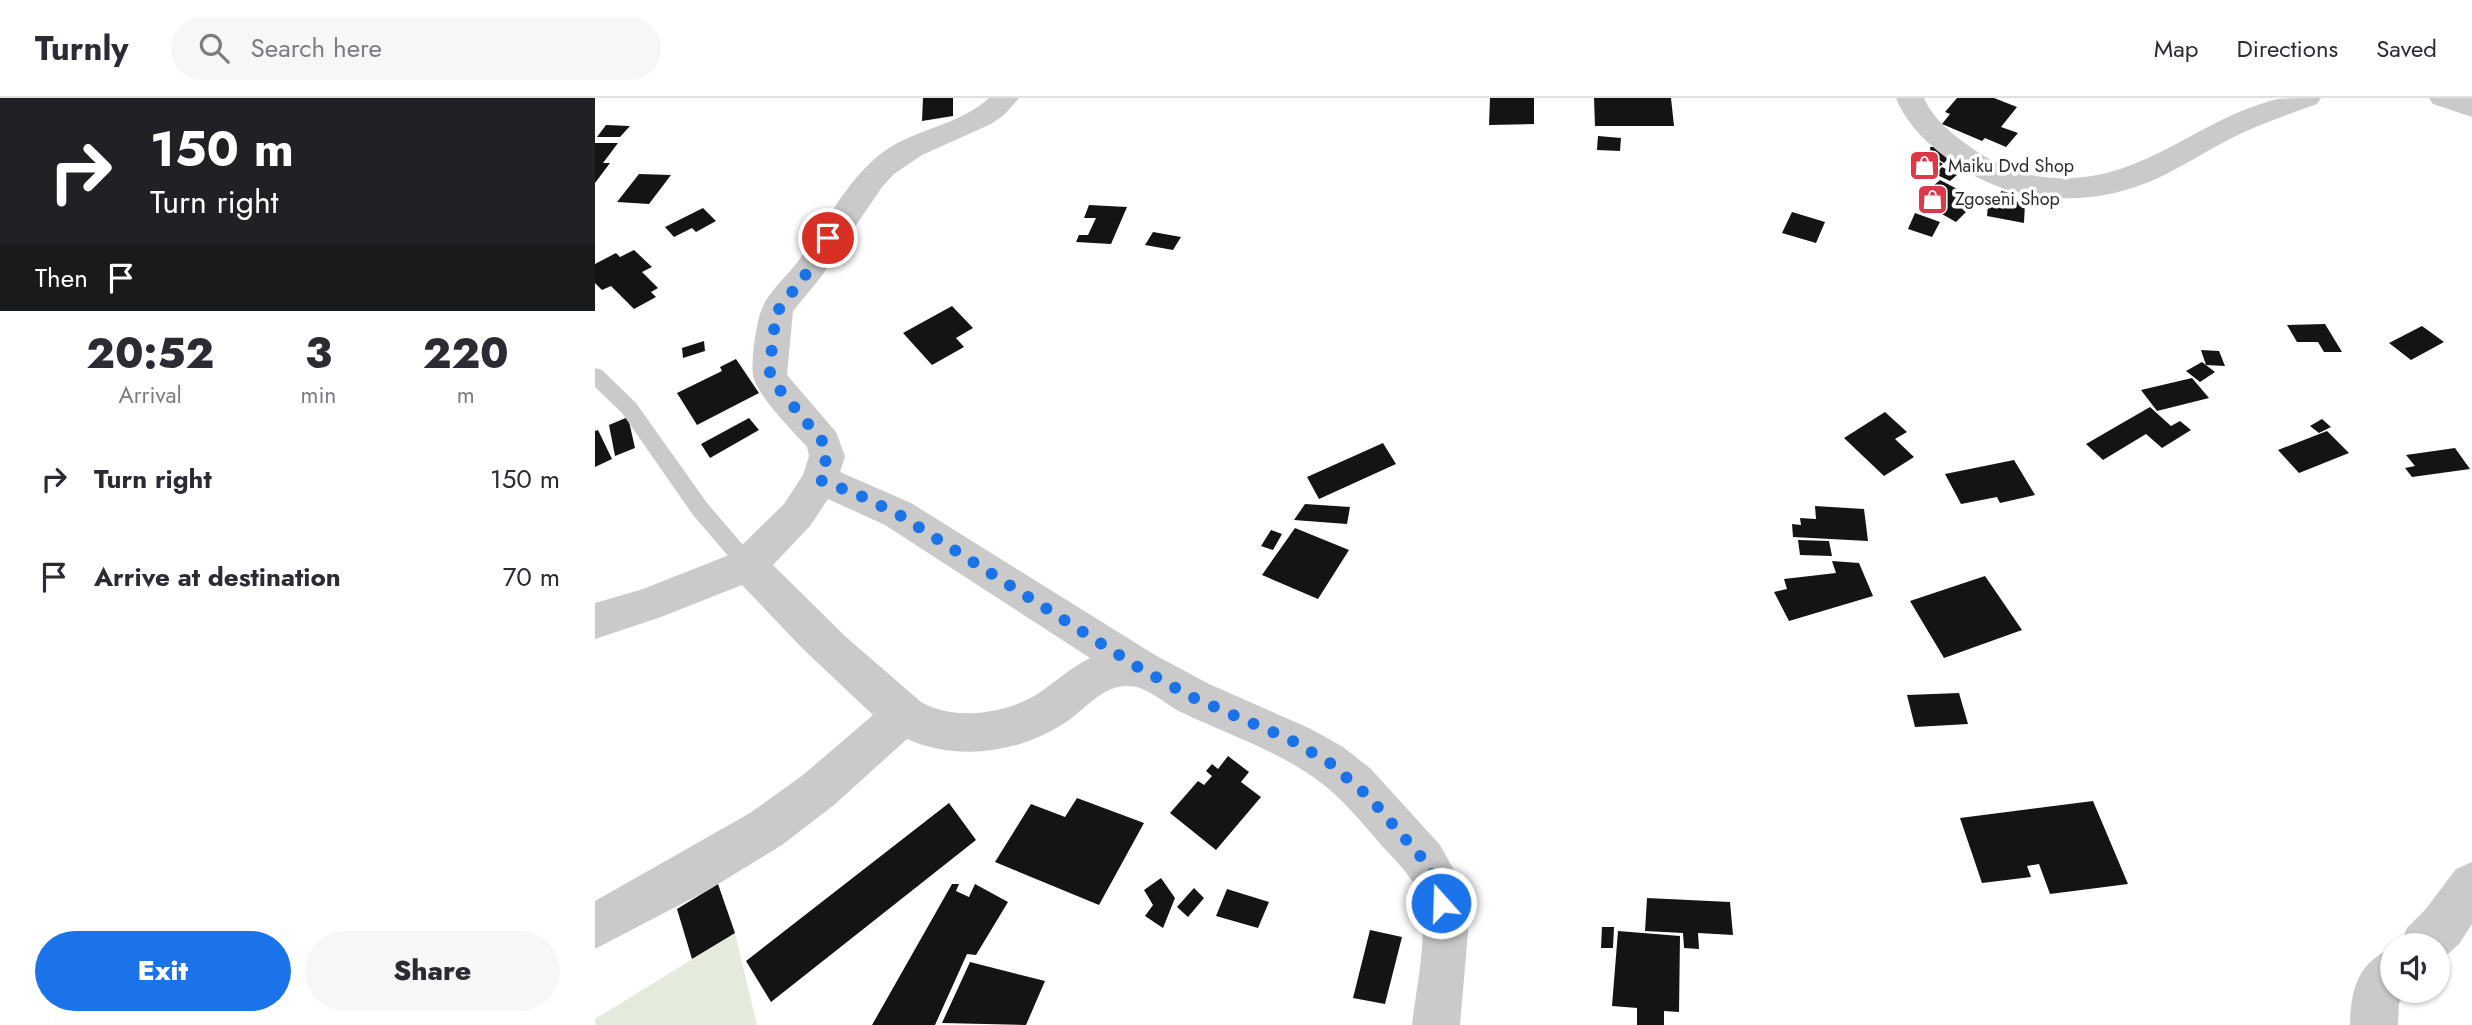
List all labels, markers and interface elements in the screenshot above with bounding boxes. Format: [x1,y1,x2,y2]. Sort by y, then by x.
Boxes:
search box [171,17,661,80]
text: Turnly [35,25,129,72]
icon: search [195,29,233,67]
text: Search here [251,29,382,67]
text: Map [2154,31,2199,66]
text: Directions [2237,31,2338,66]
text: Saved [2376,31,2437,66]
text: 150 m [150,114,294,184]
icon: right [35,126,126,217]
shop icon: Maiku Dvd Shop [1908,149,1942,183]
place label: Maiku Dvd Shop [1948,153,2074,179]
text: Turn right [150,179,279,225]
shop icon: Zgoseni Shop [1915,182,1949,216]
place label: Zgoseni Shop [1955,186,2060,212]
pin [798,208,858,268]
icon: arrive [809,219,847,257]
text: Then [35,259,88,297]
icon: arrive [102,259,140,297]
text: 20:52 [86,323,214,384]
text: 3 [305,323,332,384]
text: 220 [423,323,509,384]
text: Arrival [119,378,182,412]
text: min [300,378,336,412]
text: m [457,378,475,412]
icon: right [35,460,73,498]
text: Turn right [94,460,212,498]
text: 150 m [490,460,560,498]
icon: arrive [35,558,73,596]
text: Arrive at destination [94,558,341,596]
text: 70 m [503,558,560,596]
position arrow [1404,866,1478,940]
button: Exit [35,931,291,1011]
button: Share [305,931,560,1011]
map controls [2380,933,2450,1003]
button: sound [2380,933,2450,1003]

